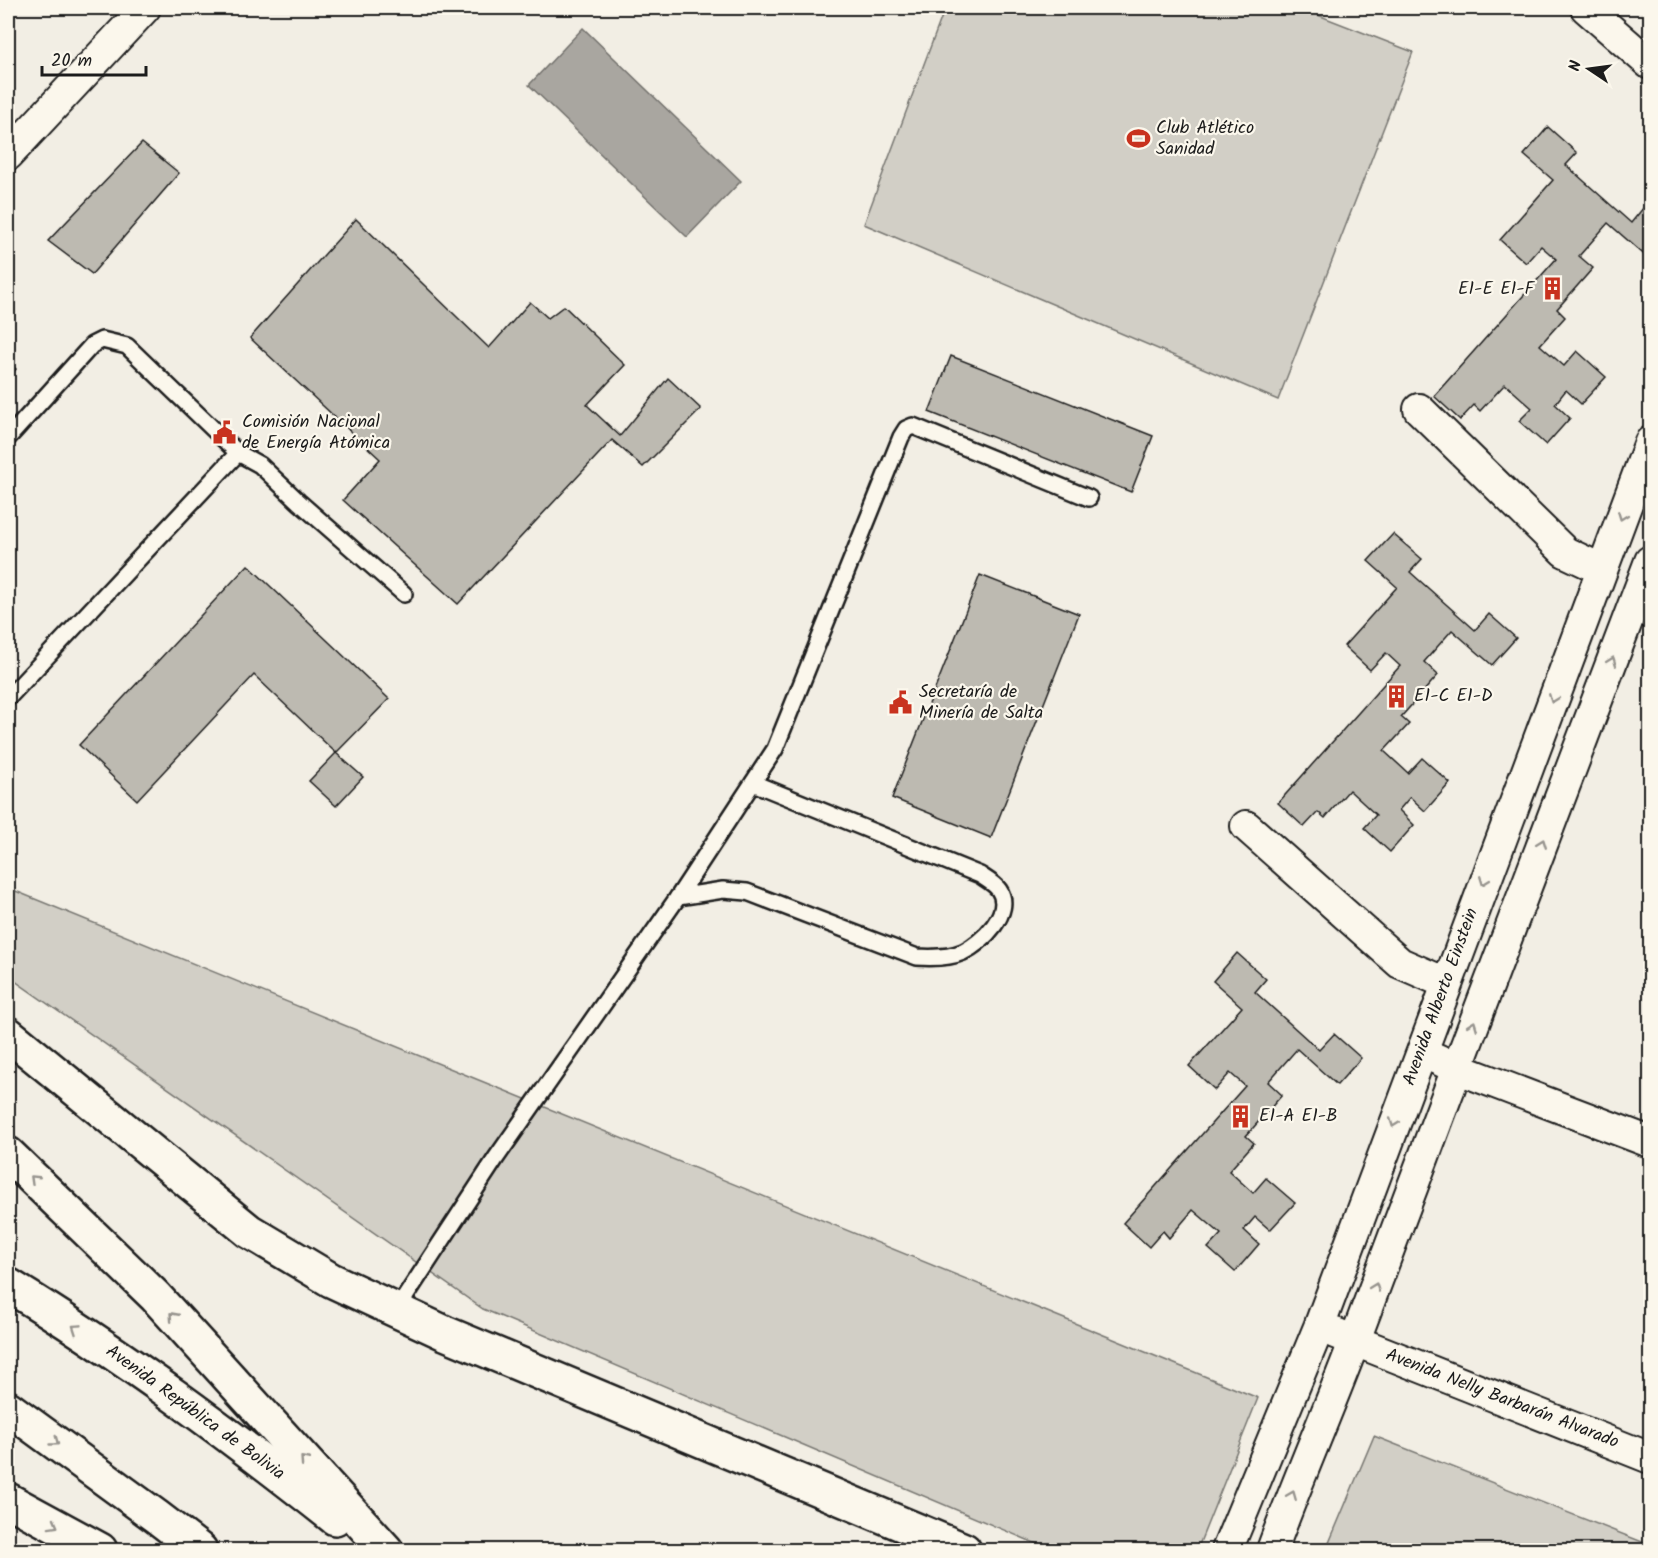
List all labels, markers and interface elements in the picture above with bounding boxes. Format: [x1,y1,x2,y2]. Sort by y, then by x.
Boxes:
scale bar [42,39,146,77]
north arrow [1559,39,1619,99]
text: 20 m [51,47,92,76]
text: N [1563,58,1589,74]
place label: Club Atlético Sanidad [1156,114,1254,164]
sports icon: Club Atlético Sanidad [1125,125,1151,151]
place label: E1-E E1-F [1458,275,1536,304]
building icon: E1-E E1-F [1539,276,1565,302]
place label: Comisión Nacional de Energía Atómica [242,408,390,458]
public building icon: Comisión Nacional de Energía Atómica [211,419,237,445]
one-way arrow [1617,510,1629,521]
one-way arrow [1605,656,1617,667]
place label: Secretaría de Minería de Salta [919,678,1043,728]
place label: E1-C E1-D [1414,682,1493,711]
building icon: E1-C E1-D [1383,683,1409,709]
public building icon: Secretaría de Minería de Salta [888,689,914,715]
one-way arrow [1548,692,1560,703]
one-way arrow [1535,838,1548,849]
one-way arrow [1479,875,1492,886]
street label: Avenida Alberto Einstein [1395,904,1487,1090]
one-way arrow [1465,1021,1478,1031]
place label: E1-A E1-B [1259,1102,1338,1131]
building icon: E1-A E1-B [1228,1103,1254,1129]
one-way arrow [1389,1117,1402,1128]
one-way arrow [31,1176,42,1187]
one-way arrow [1367,1282,1380,1292]
one-way arrow [169,1312,180,1322]
one-way arrow [72,1324,83,1335]
street label: Avenida República de Bolivia [99,1338,291,1488]
street label: Avenida Nelly Barbarán Alvarado [1381,1341,1623,1457]
one-way arrow [49,1435,60,1446]
one-way arrow [300,1457,311,1467]
one-way arrow [1285,1491,1297,1502]
one-way arrow [48,1518,58,1529]

